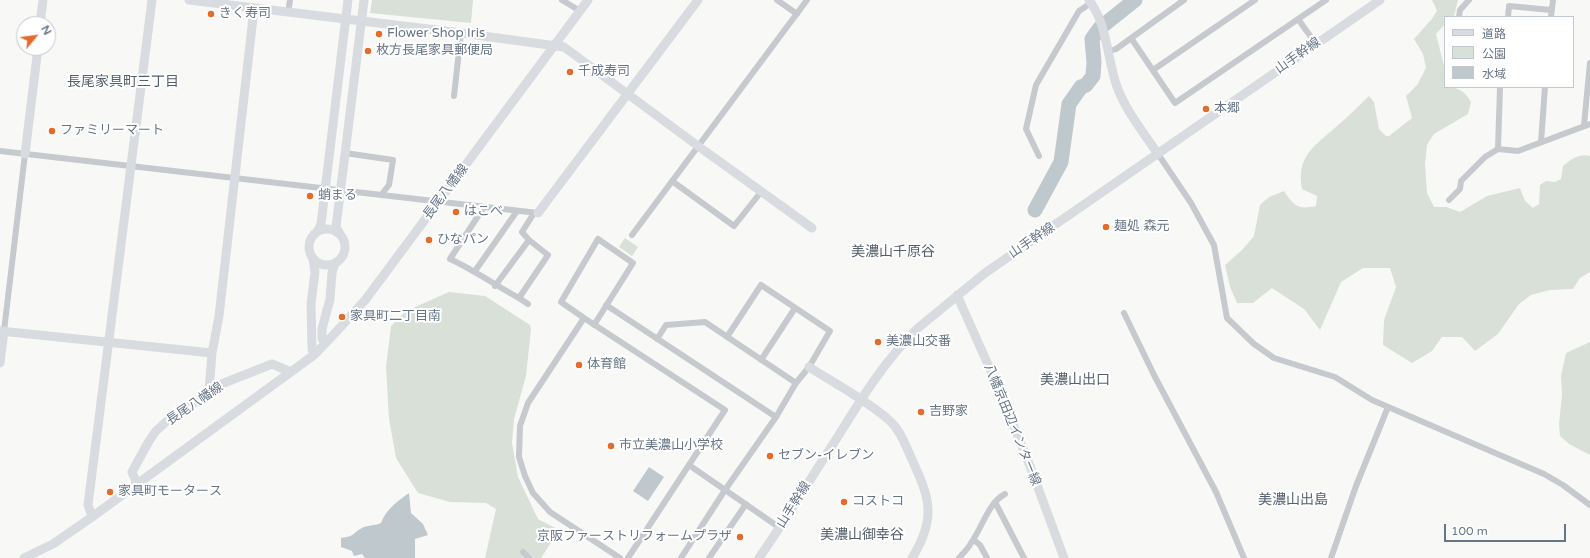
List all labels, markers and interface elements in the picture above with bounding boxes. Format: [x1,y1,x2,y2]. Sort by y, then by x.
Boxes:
place label: きく寿司 [219,6,271,22]
marker: きく寿司 [206,9,216,19]
north arrow [16,16,56,56]
legend [1444,16,1574,88]
text: N [38,23,54,37]
place label: Flower Shop Iris [387,26,485,42]
text: 道路 [1482,27,1506,41]
marker: Flower Shop Iris [374,29,384,39]
street label: 山手幹線 [1272,35,1324,77]
place label: 枚方長尾家具郵便局 [376,43,493,59]
marker: 枚方長尾家具郵便局 [363,46,373,56]
text: 公園 [1482,47,1506,61]
place label: 千成寿司 [578,64,630,80]
marker: 千成寿司 [565,67,575,77]
text: 水域 [1482,67,1506,81]
district label: 長尾家具町三丁目 [67,74,179,90]
place label: 本郷 [1214,101,1240,117]
marker: 本郷 [1201,104,1211,114]
place label: ファミリーマート [60,123,164,139]
marker: ファミリーマート [47,126,57,136]
street label: 長尾八幡線 [420,161,472,223]
place label: 蛸まる [318,188,357,204]
marker: 蛸まる [305,191,315,201]
place label: はこべ [464,204,503,220]
marker: はこべ [451,207,461,217]
place label: 麺処 森元 [1114,219,1169,235]
street label: 山手幹線 [1006,220,1058,262]
marker: 麺処 森元 [1101,222,1111,232]
place label: ひなパン [437,232,489,248]
marker: ひなパン [424,235,434,245]
district label: 美濃山千原谷 [851,244,935,260]
place label: 家具町二丁目南 [350,309,441,325]
marker: 家具町二丁目南 [337,312,347,322]
place label: 美濃山交番 [886,334,951,350]
marker: 美濃山交番 [873,337,883,347]
place label: 体育館 [587,357,626,373]
marker: 体育館 [574,360,584,370]
street label: 八幡京田辺インター線 [980,362,1044,488]
district label: 美濃山出口 [1040,372,1110,388]
street label: 長尾八幡線 [164,379,226,429]
place label: 吉野家 [929,404,968,420]
marker: 吉野家 [916,407,926,417]
place label: 市立美濃山小学校 [619,438,723,454]
marker: 市立美濃山小学校 [606,441,616,451]
place label: セブン-イレブン [778,448,874,464]
marker: セブン-イレブン [765,451,775,461]
street label: 山手幹線 [774,479,814,531]
place label: 家具町モータース [118,484,222,500]
marker: 家具町モータース [105,487,115,497]
district label: 美濃山出島 [1258,492,1328,508]
place label: コストコ [852,494,904,510]
marker: コストコ [839,497,849,507]
scale bar [1446,516,1568,542]
text: 100 m [1451,524,1488,538]
district label: 美濃山御幸谷 [820,527,904,543]
place label: 京阪ファーストリフォームプラザ [537,529,732,545]
marker: 京阪ファーストリフォームプラザ [735,532,745,542]

